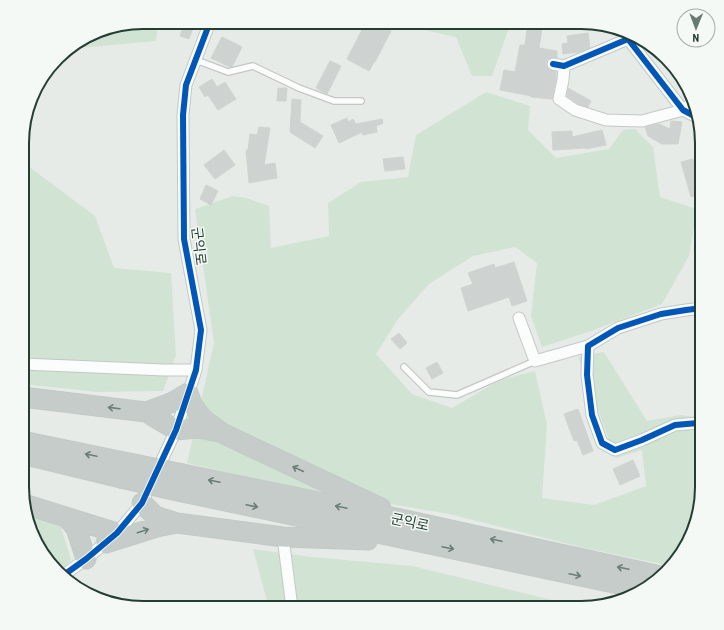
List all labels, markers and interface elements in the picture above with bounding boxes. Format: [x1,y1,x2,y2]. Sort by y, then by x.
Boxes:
north arrow [676,8,716,48]
text: N [692,31,699,44]
street label: 군익로 [189,226,209,266]
one-way arrow [108,404,121,412]
one-way arrow [85,451,98,459]
one-way arrow [293,465,305,472]
one-way arrow [208,477,221,485]
one-way arrow [246,503,259,511]
one-way arrow [335,503,348,511]
street label: 군익로 [389,510,431,534]
one-way arrow [136,527,148,535]
one-way arrow [490,536,503,544]
one-way arrow [441,544,454,552]
one-way arrow [617,563,630,571]
one-way arrow [568,571,581,579]

